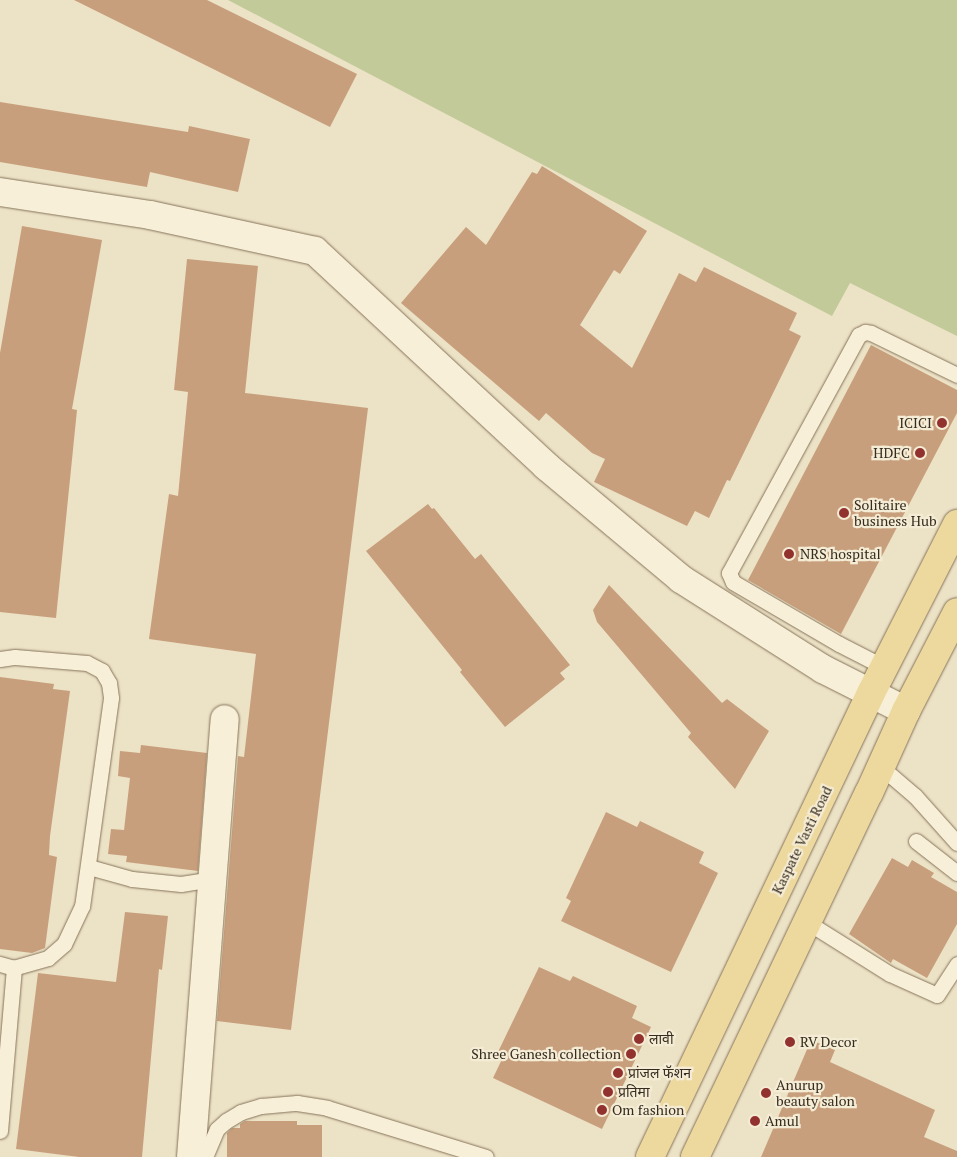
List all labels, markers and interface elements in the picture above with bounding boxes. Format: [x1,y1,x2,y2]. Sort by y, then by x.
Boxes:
place label: ICICI [899,415,932,431]
marker: ICICI [936,417,948,429]
place label: HDFC [873,445,910,461]
marker: HDFC [914,447,926,459]
place label: Solitaire business Hub [854,497,937,530]
marker: Solitaire business Hub [838,507,850,519]
place label: NRS hospital [800,546,881,562]
marker: NRS hospital [782,547,796,561]
street label: Kaspate Vasti Road [768,783,836,897]
place label: लावी [649,1031,674,1047]
marker: लावी [633,1033,645,1045]
place label: RV Decor [800,1034,857,1050]
marker: RV Decor [784,1036,796,1048]
place label: Shree Ganesh collection [471,1046,621,1062]
marker: Shree Ganesh collection [625,1048,637,1060]
place label: प्रांजल फॅशन [628,1065,691,1081]
marker: प्रांजल फॅशन [612,1067,624,1079]
place label: Anurup beauty salon [776,1077,855,1110]
place label: प्रतिमा [618,1084,650,1100]
marker: प्रतिमा [602,1086,614,1098]
marker: Anurup beauty salon [760,1087,772,1099]
place label: Om fashion [612,1102,684,1118]
marker: Om fashion [596,1104,608,1116]
place label: Amul [765,1113,799,1129]
marker: Amul [749,1115,761,1127]

